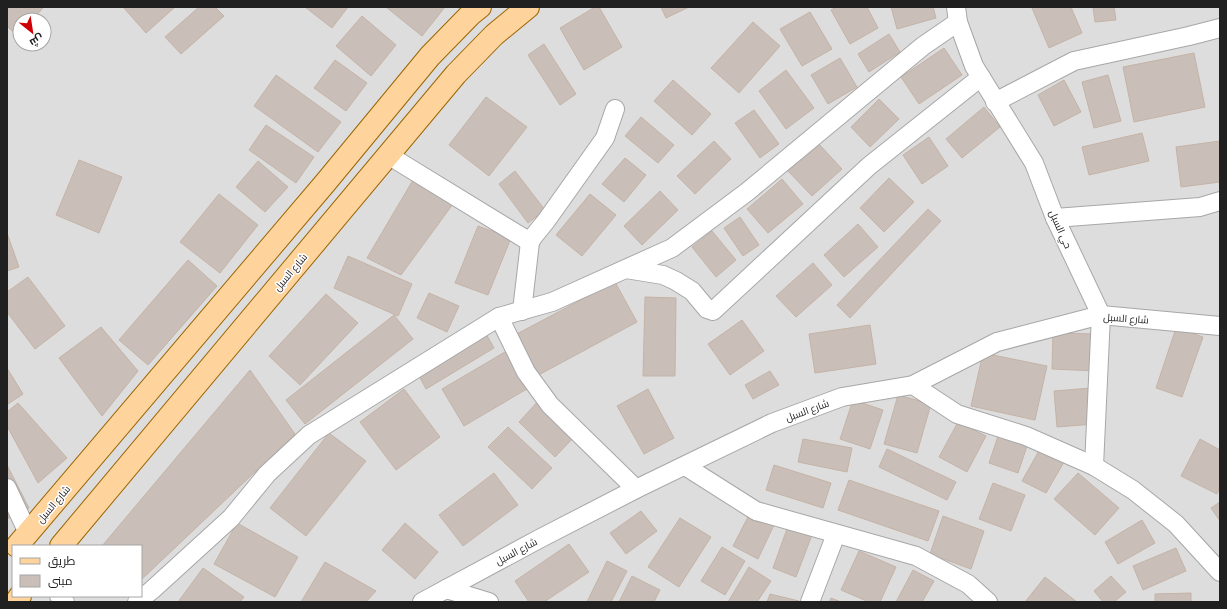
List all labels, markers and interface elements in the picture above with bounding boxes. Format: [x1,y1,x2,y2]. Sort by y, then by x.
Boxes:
north arrow [12,12,52,52]
text: ش [27,31,46,49]
street label: حي السبل [1045,208,1074,251]
street label: شارع السبل [272,251,310,294]
street label: شارع السبل [1103,311,1149,327]
street label: شارع السبل [784,397,831,424]
street label: شارع السبل [35,483,73,526]
street label: شارع السبل [494,536,539,568]
legend [12,545,142,597]
text: طريق [48,554,76,568]
text: مبنى [48,574,73,588]

